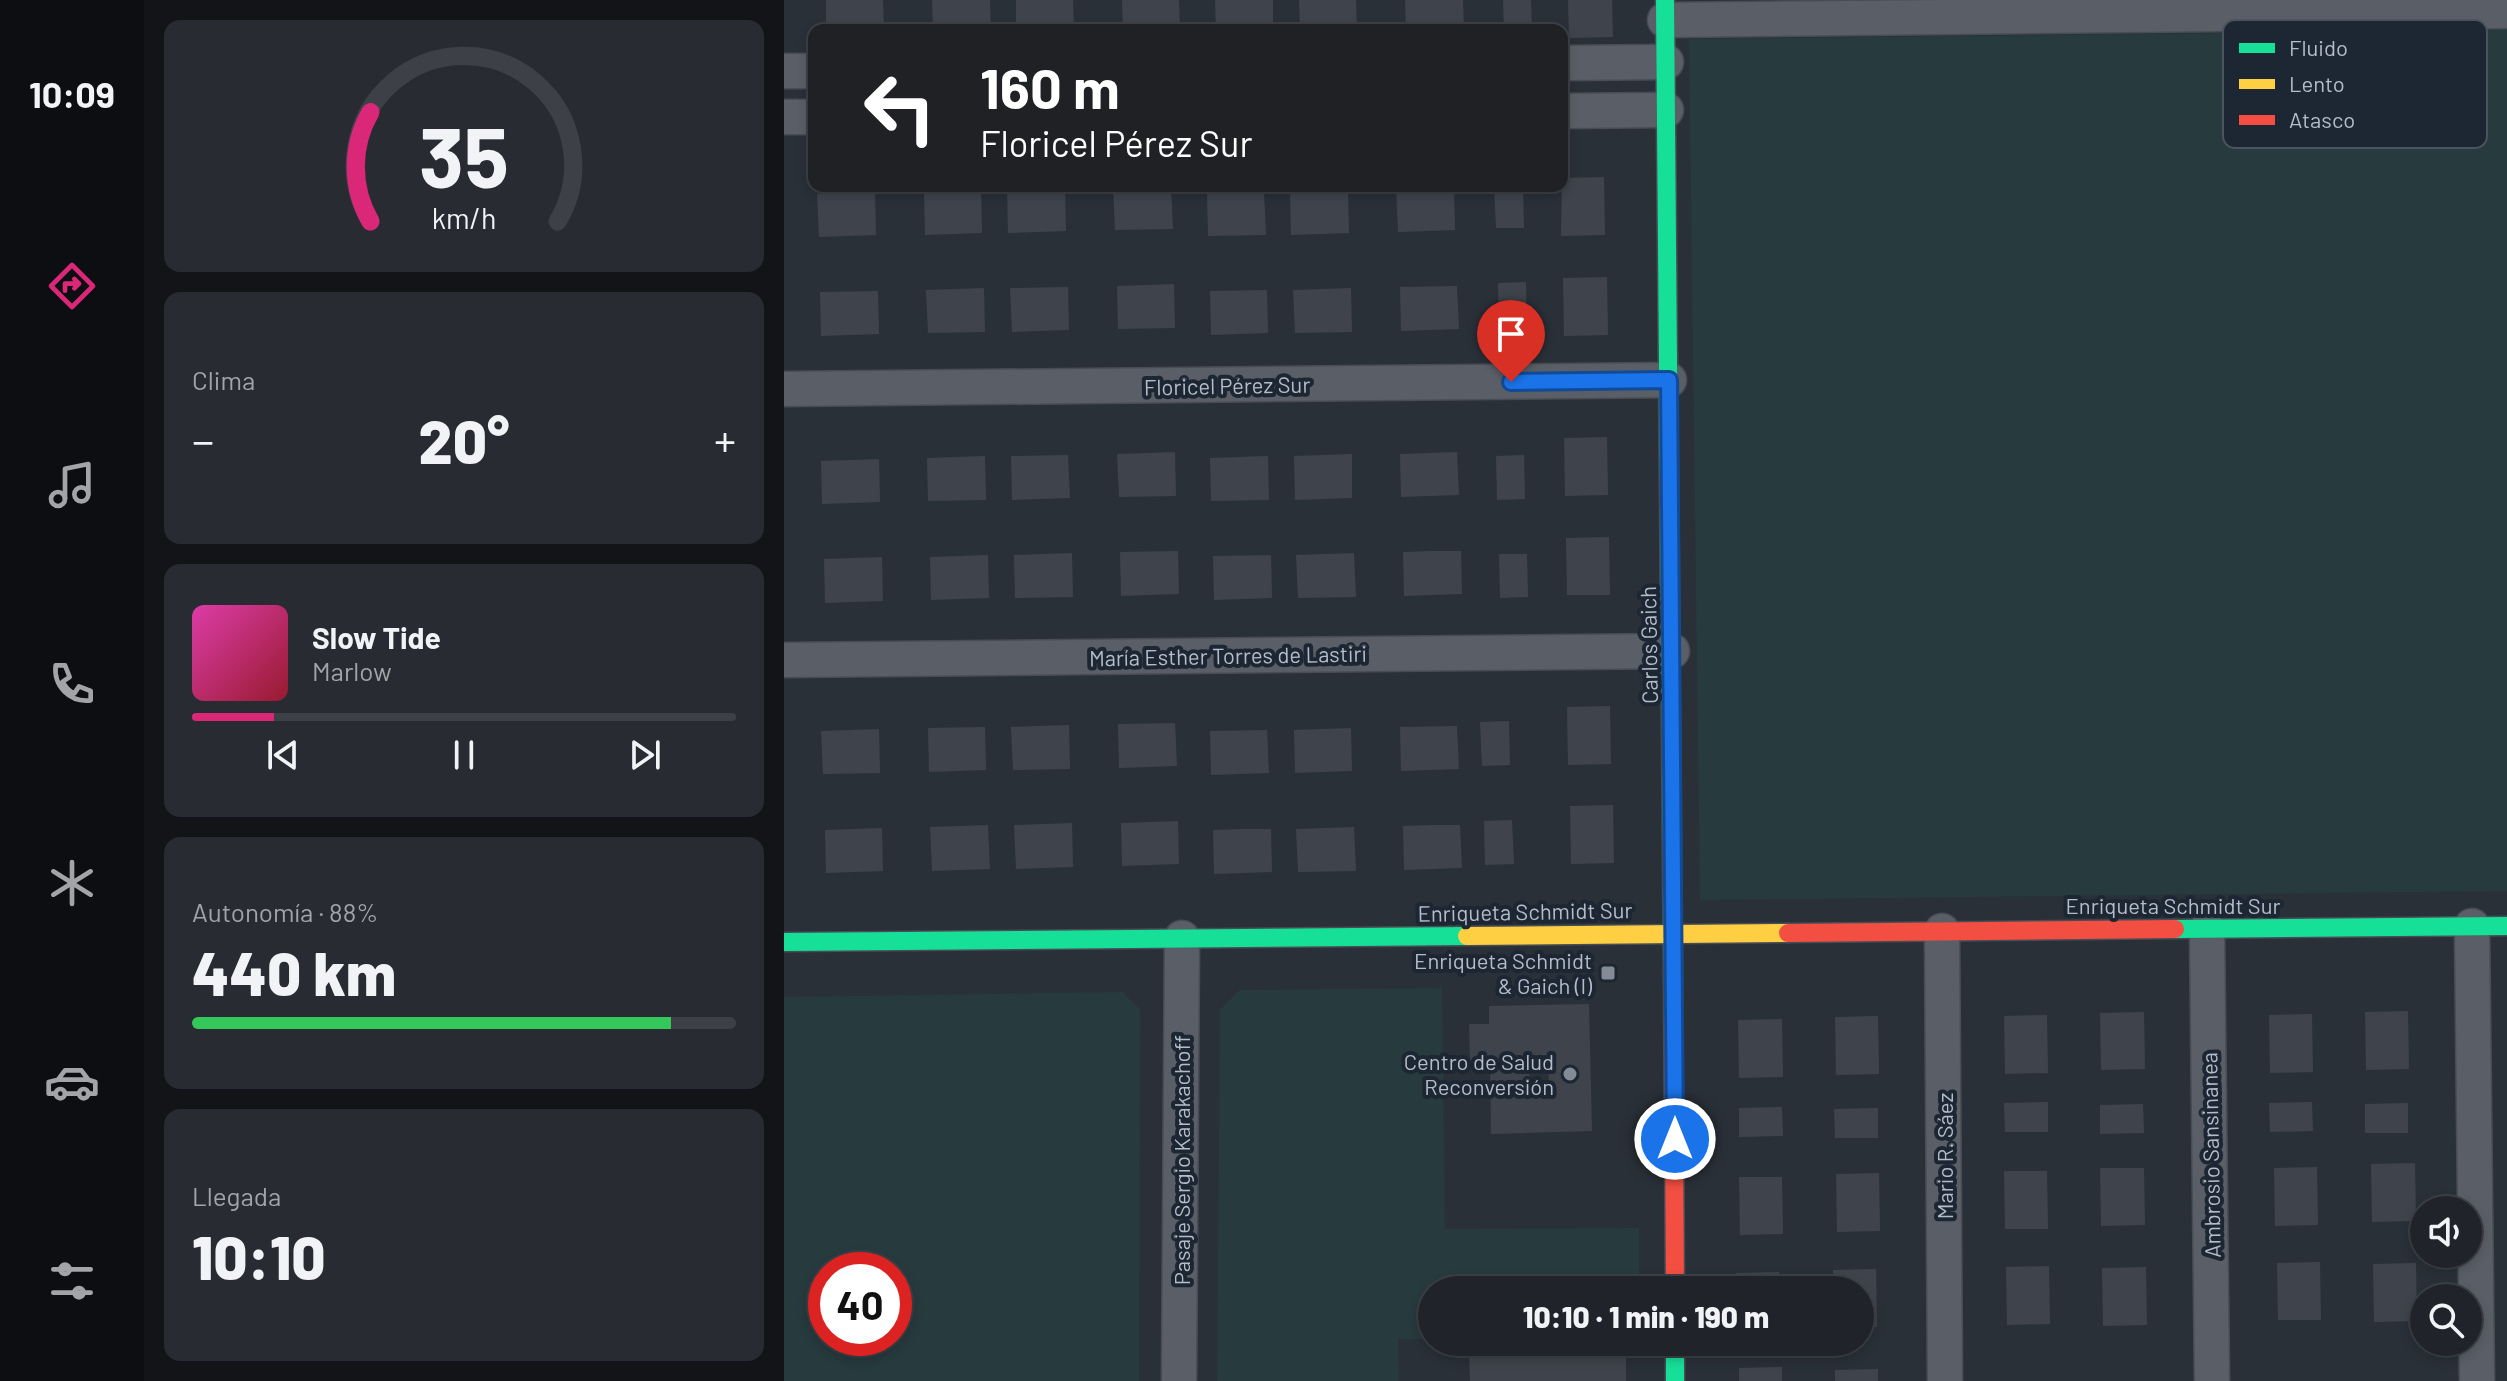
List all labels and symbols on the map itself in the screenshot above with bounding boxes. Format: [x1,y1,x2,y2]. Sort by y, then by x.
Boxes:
legend [2223,20,2487,148]
text: Fluido [2289,34,2348,60]
text: Lento [2289,70,2345,96]
text: Atasco [2289,106,2355,132]
pin [1477,300,1545,382]
street label: Floricel Pérez Sur [1144,371,1310,399]
street label: Carlos Gaich [1634,586,1662,704]
street label: María Esther Torres de Lastiri [1089,640,1367,670]
street label: Enriqueta Schmidt Sur [2066,892,2280,918]
street label: Enriqueta Schmidt Sur [1417,896,1633,926]
place label: Enriqueta Schmidt & Gaich (I) [1414,947,1592,998]
marker: Enriqueta Schmidt & Gaich (I) [1599,964,1617,982]
street label: Pasaje Sergio Karakachoff [1168,1035,1194,1285]
place label: Centro de Salud Reconversión [1404,1048,1554,1099]
street label: Ambrosio Sansinanea [2195,1052,2225,1258]
marker: Centro de Salud Reconversión [1561,1065,1579,1083]
street label: Mario R. Sáez [1931,1093,1957,1219]
position arrow [1633,1097,1717,1181]
speed limit sign: 40 [808,1252,912,1356]

